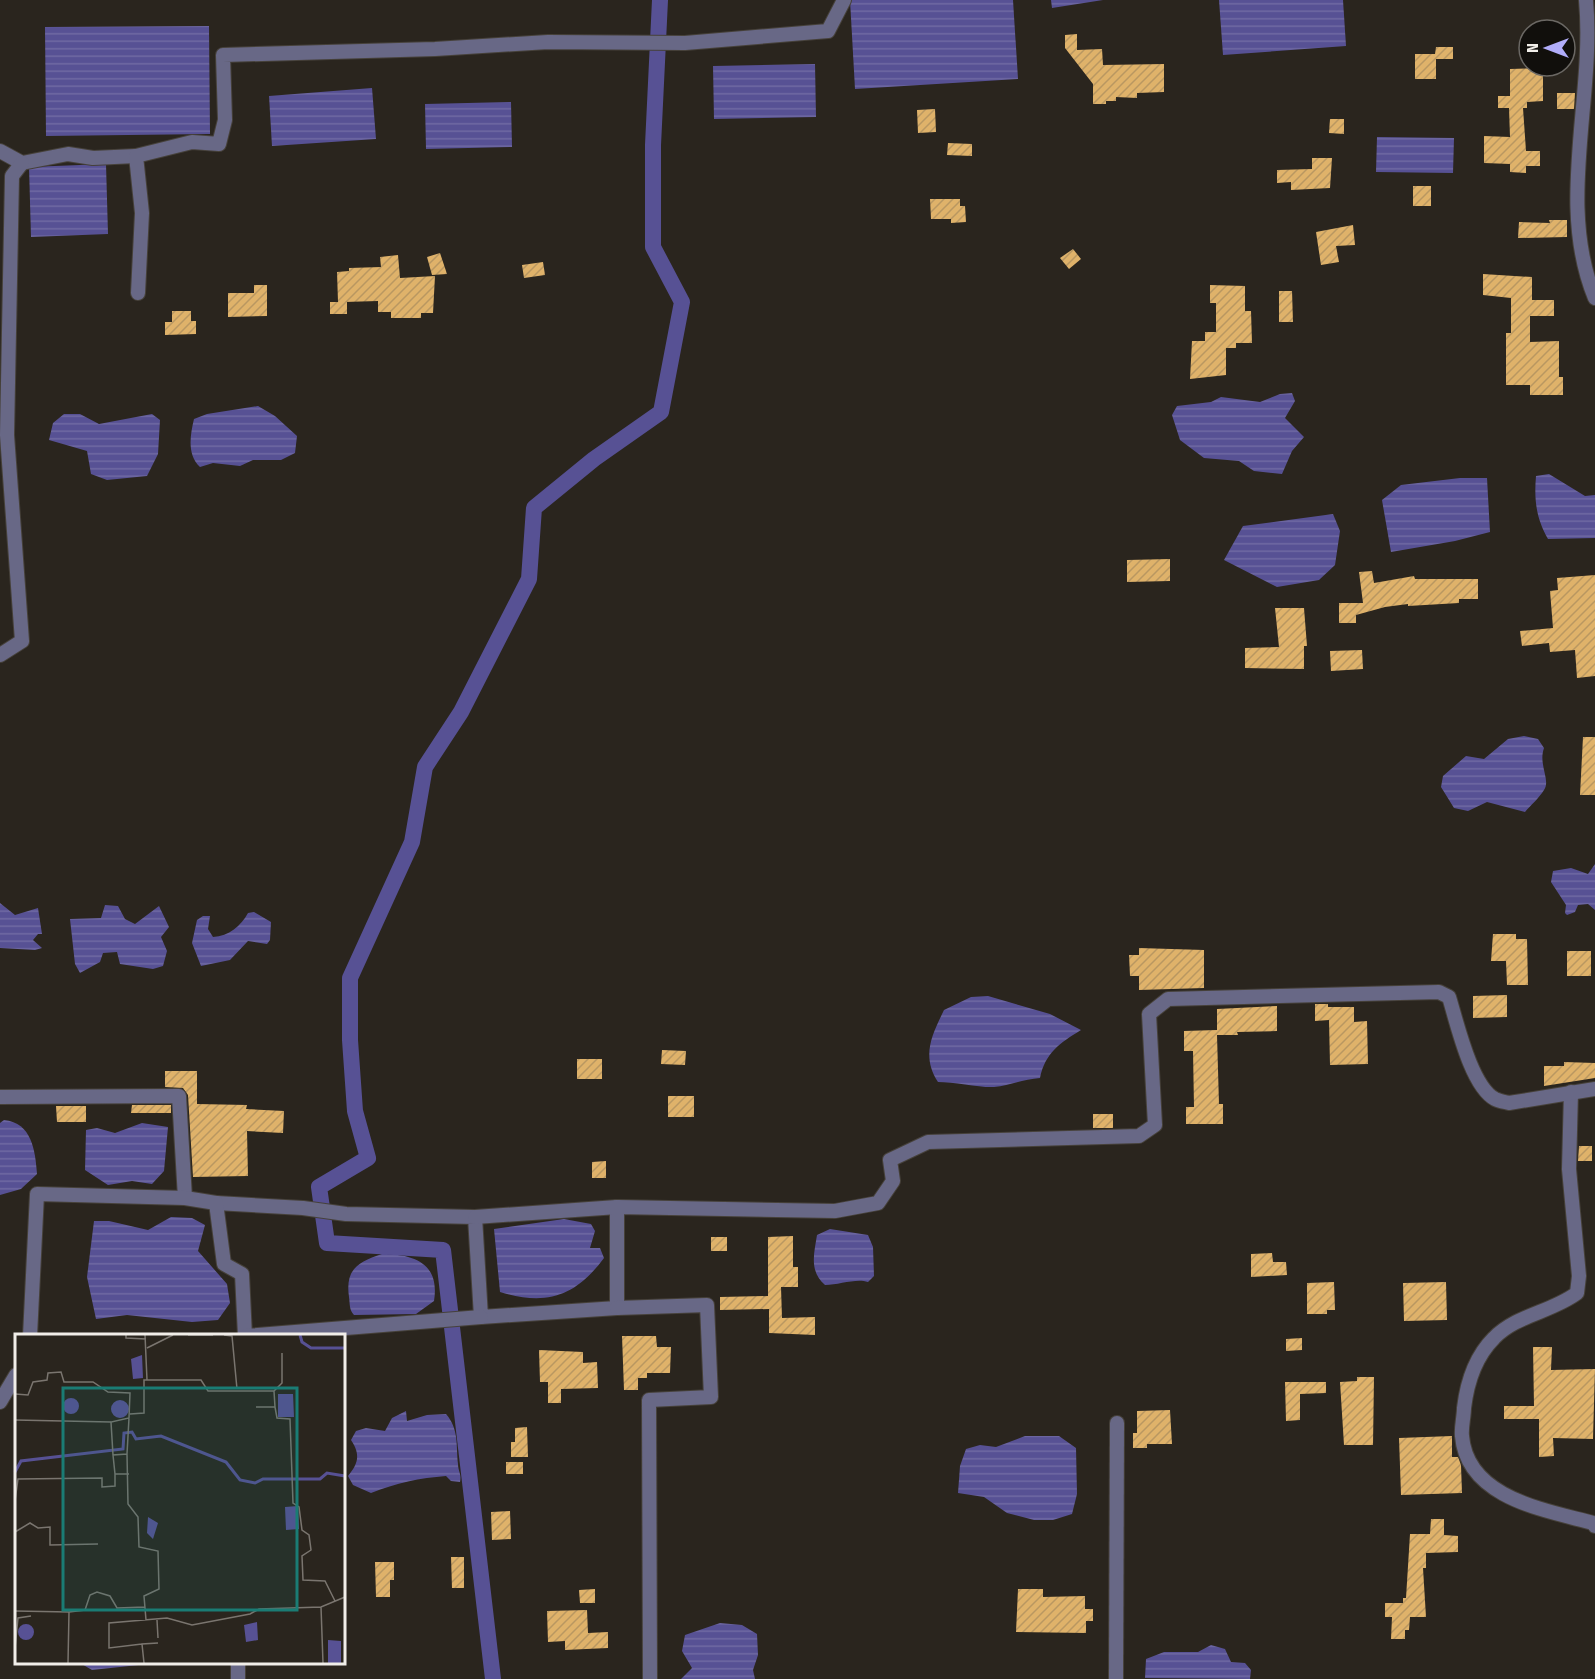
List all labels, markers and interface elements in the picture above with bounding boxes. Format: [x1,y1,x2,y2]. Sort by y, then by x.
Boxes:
north arrow [1517,18,1577,78]
text: N [1523,43,1542,53]
inset map [15,1334,345,1664]

